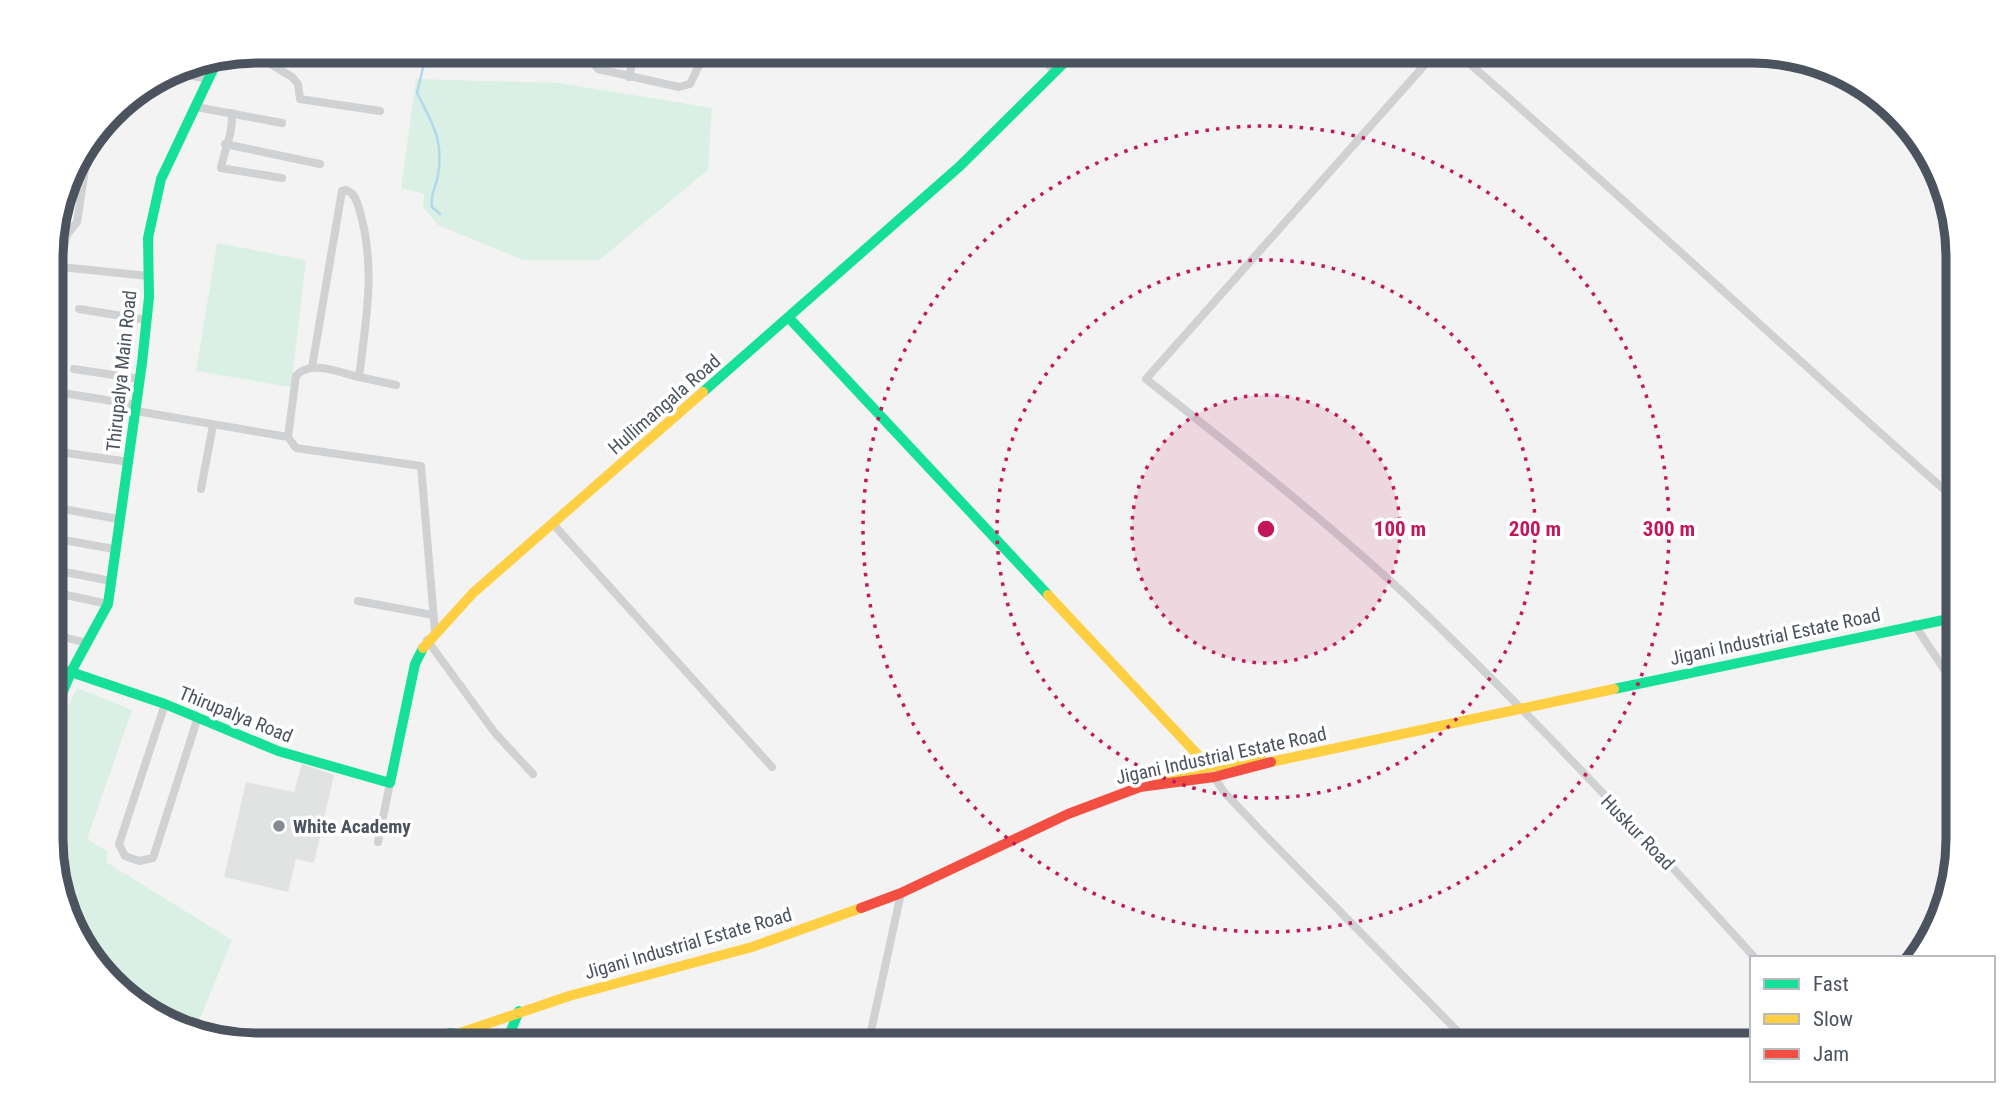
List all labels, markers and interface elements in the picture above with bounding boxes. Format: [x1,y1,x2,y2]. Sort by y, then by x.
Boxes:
street label: Thirupalya Main Road [102,289,141,453]
street label: Hullimangala Road [604,349,725,459]
centre of rings [1254,517,1278,541]
text: 100 m [1374,517,1426,541]
text: 200 m [1509,517,1561,541]
text: 300 m [1643,517,1695,541]
street label: Jigani Industrial Estate Road [1668,603,1882,670]
street label: Thirupalya Road [176,681,296,748]
street label: Jigani Industrial Estate Road [1114,722,1328,789]
street label: Huskur Road [1596,790,1679,875]
place label: White Academy [293,815,411,838]
marker: White Academy [271,818,287,834]
street label: Jigani Industrial Estate Road [582,903,794,984]
legend [1750,956,1995,1082]
text: Fast [1813,972,1849,996]
text: Slow [1813,1007,1853,1031]
text: Jam [1813,1042,1849,1066]

